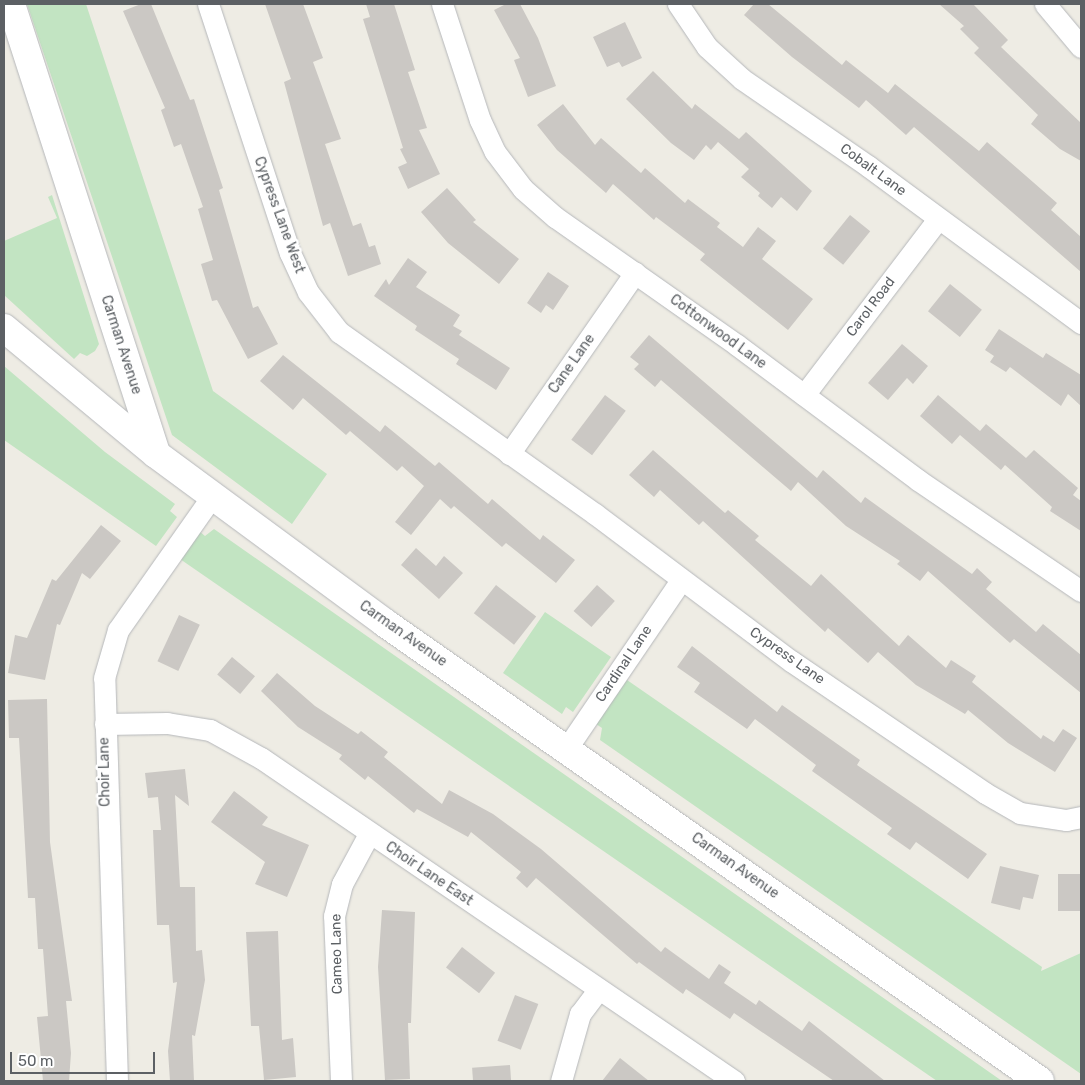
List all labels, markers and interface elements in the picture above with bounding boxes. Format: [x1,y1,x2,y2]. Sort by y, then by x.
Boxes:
street label: Cobalt Lane [837,140,909,200]
street label: Cypress Lane West [250,154,308,276]
street label: Carol Road [843,274,899,340]
street label: Cottonwood Lane [666,291,770,373]
street label: Carman Avenue [97,293,145,397]
street label: Cane Lane [545,331,599,397]
street label: Carman Avenue [356,597,450,671]
street label: Cardinal Lane [592,622,656,706]
street label: Cypress Lane [746,624,828,688]
street label: Choir Lane [96,737,114,807]
street label: Carman Avenue [688,829,782,903]
street label: Choir Lane East [382,838,476,910]
street label: Cameo Lane [328,913,346,995]
scale bar [12,1042,158,1074]
text: 50 m [18,1052,53,1070]

